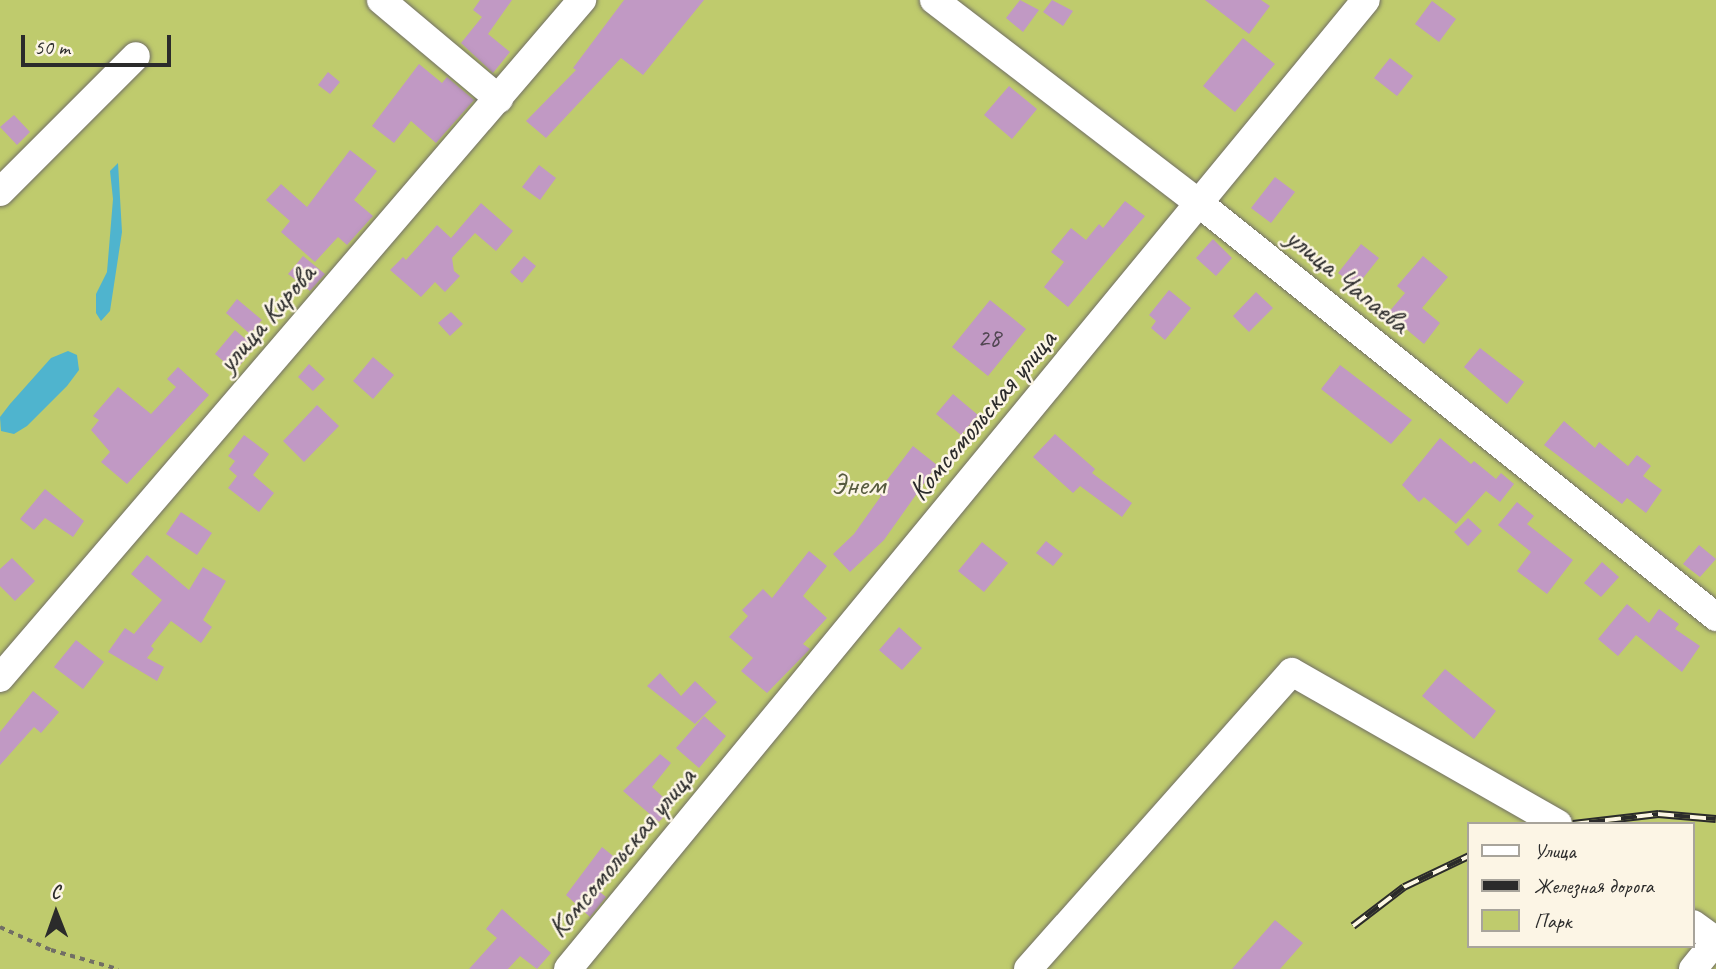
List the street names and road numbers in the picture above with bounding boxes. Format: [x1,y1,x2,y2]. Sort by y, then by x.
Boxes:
street label: улица Чапаева [1279,219,1417,341]
street label: улица Кирова [209,256,323,380]
street label: Комсомольская улица [899,321,1065,509]
street label: Комсомольская улица [538,758,704,946]

